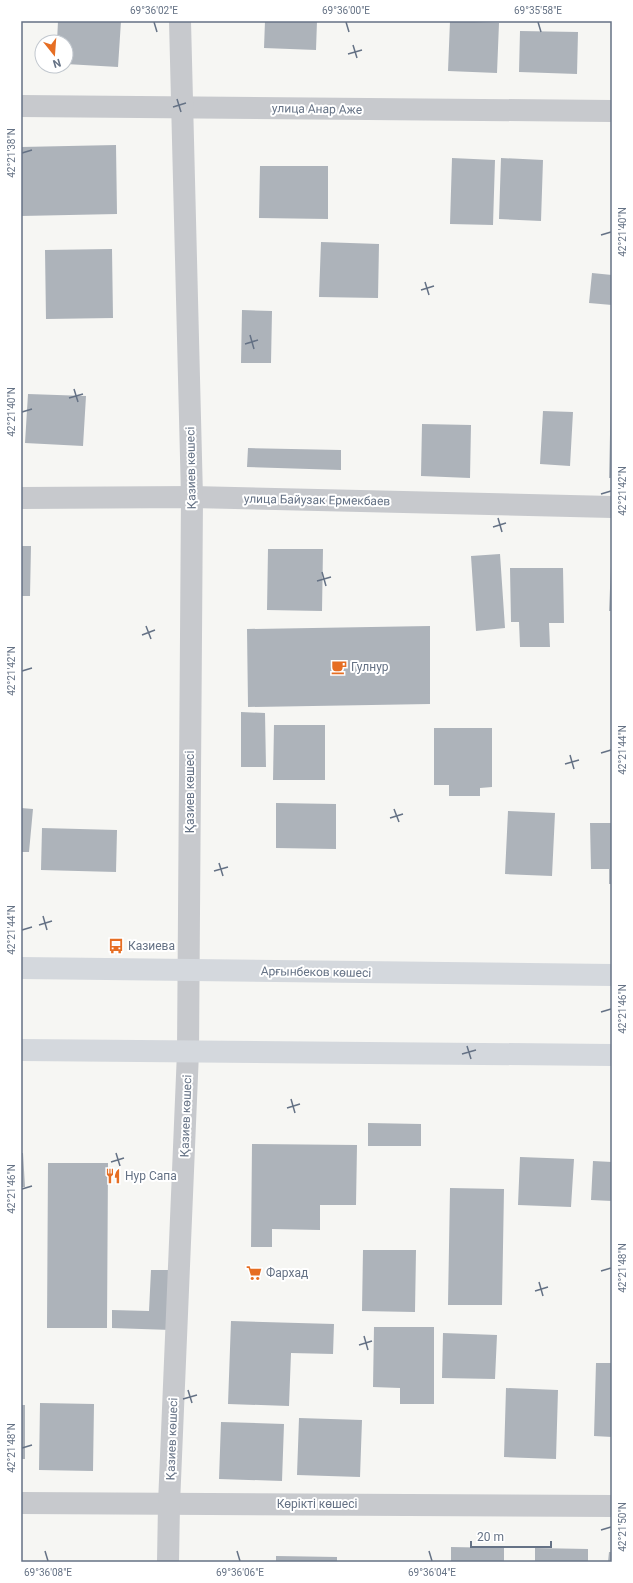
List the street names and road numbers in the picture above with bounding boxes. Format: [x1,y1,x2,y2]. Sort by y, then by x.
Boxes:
street label: улица Анар Аже [272,101,362,117]
street label: Қазиев көшесі [183,426,199,509]
street label: улица Байузак Ермекбаев [244,492,390,508]
street label: Қазиев көшесі [183,751,197,833]
street label: Арғынбеков көшесі [261,964,371,980]
street label: Қазиев көшесі [178,1074,194,1158]
street label: Қазиев көшесі [164,1397,180,1481]
street label: Көрікті көшесі [277,1497,357,1511]

